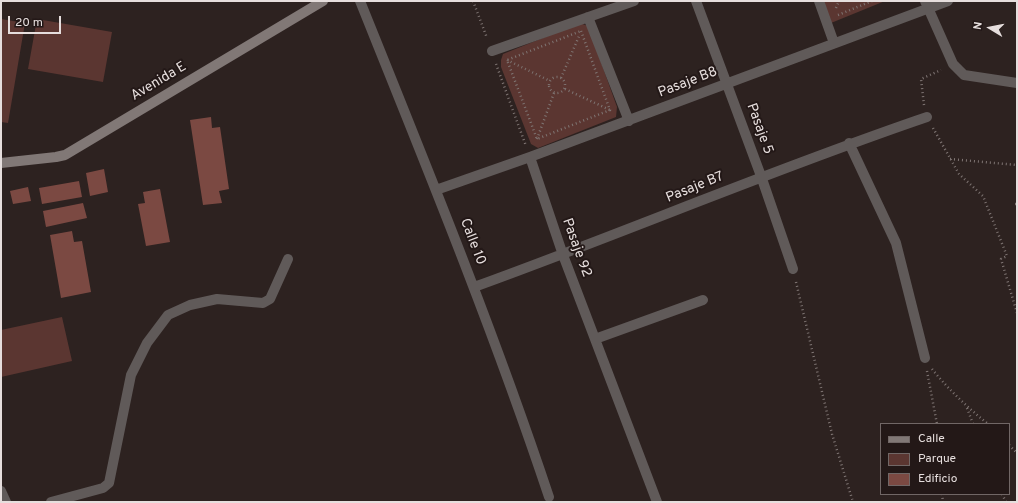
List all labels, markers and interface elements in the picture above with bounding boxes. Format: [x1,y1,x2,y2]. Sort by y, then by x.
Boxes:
scale bar [10,8,63,34]
north arrow [970,8,1010,48]
text: 20 m [15,15,43,31]
text: N [971,21,986,31]
street label: Avenida E [128,59,190,105]
street label: Pasaje B8 [656,64,720,102]
street label: Pasaje 5 [742,101,776,157]
street label: Pasaje B7 [664,169,726,207]
street label: Calle 10 [455,216,489,268]
street label: Pasaje 92 [558,216,594,280]
legend [880,423,1010,495]
text: Calle [918,431,945,447]
text: Parque [918,451,956,467]
text: Edificio [918,471,957,487]

